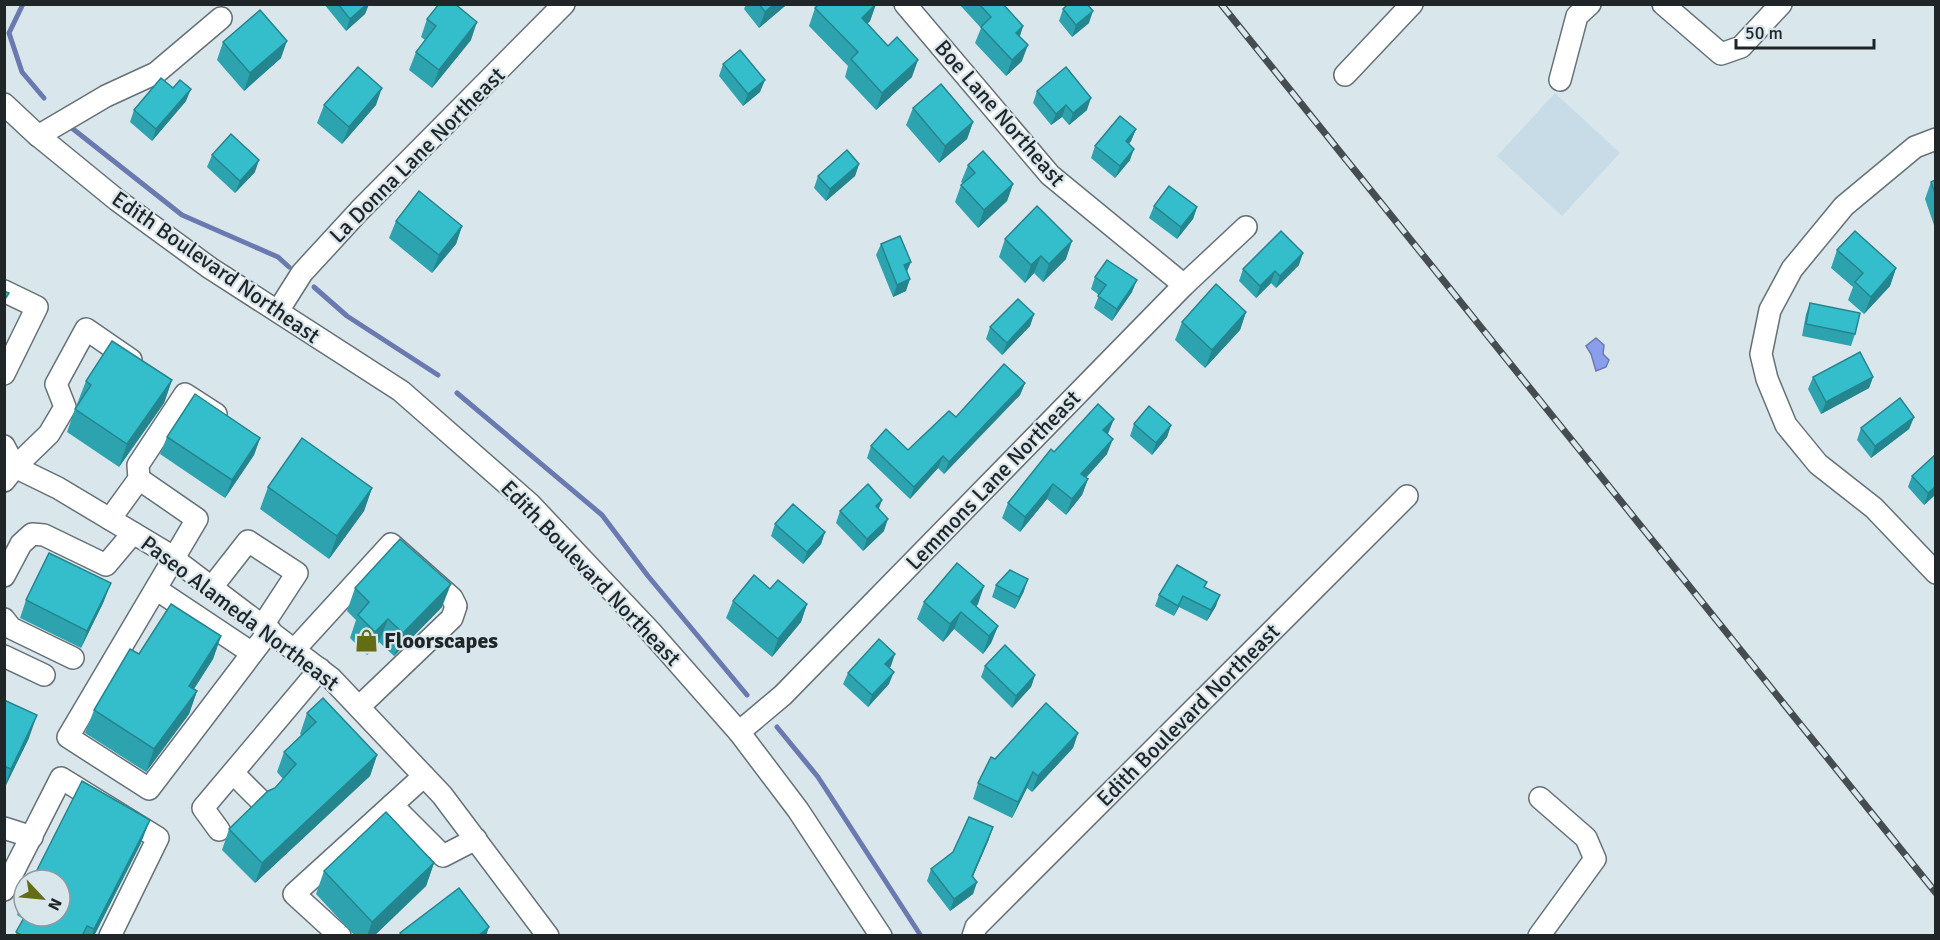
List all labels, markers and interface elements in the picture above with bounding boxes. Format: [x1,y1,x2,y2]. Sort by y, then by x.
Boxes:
scale bar [1736,12,1874,50]
text: 50 m [1745,22,1783,44]
street label: Boe Lane Northeast [929,34,1071,192]
street label: La Donna Lane Northeast [324,61,511,248]
street label: Edith Boulevard Northeast [107,185,325,349]
street label: Lemmons Lane Northeast [900,384,1086,575]
street label: Edith Boulevard Northeast [495,475,687,672]
street label: Paseo Alameda Northeast [136,530,345,697]
street label: Edith Boulevard Northeast [1091,618,1285,812]
shop icon: Floorscapes [353,627,379,653]
place label: Floorscapes [384,627,498,654]
north arrow [12,868,72,928]
text: N [43,895,66,914]

